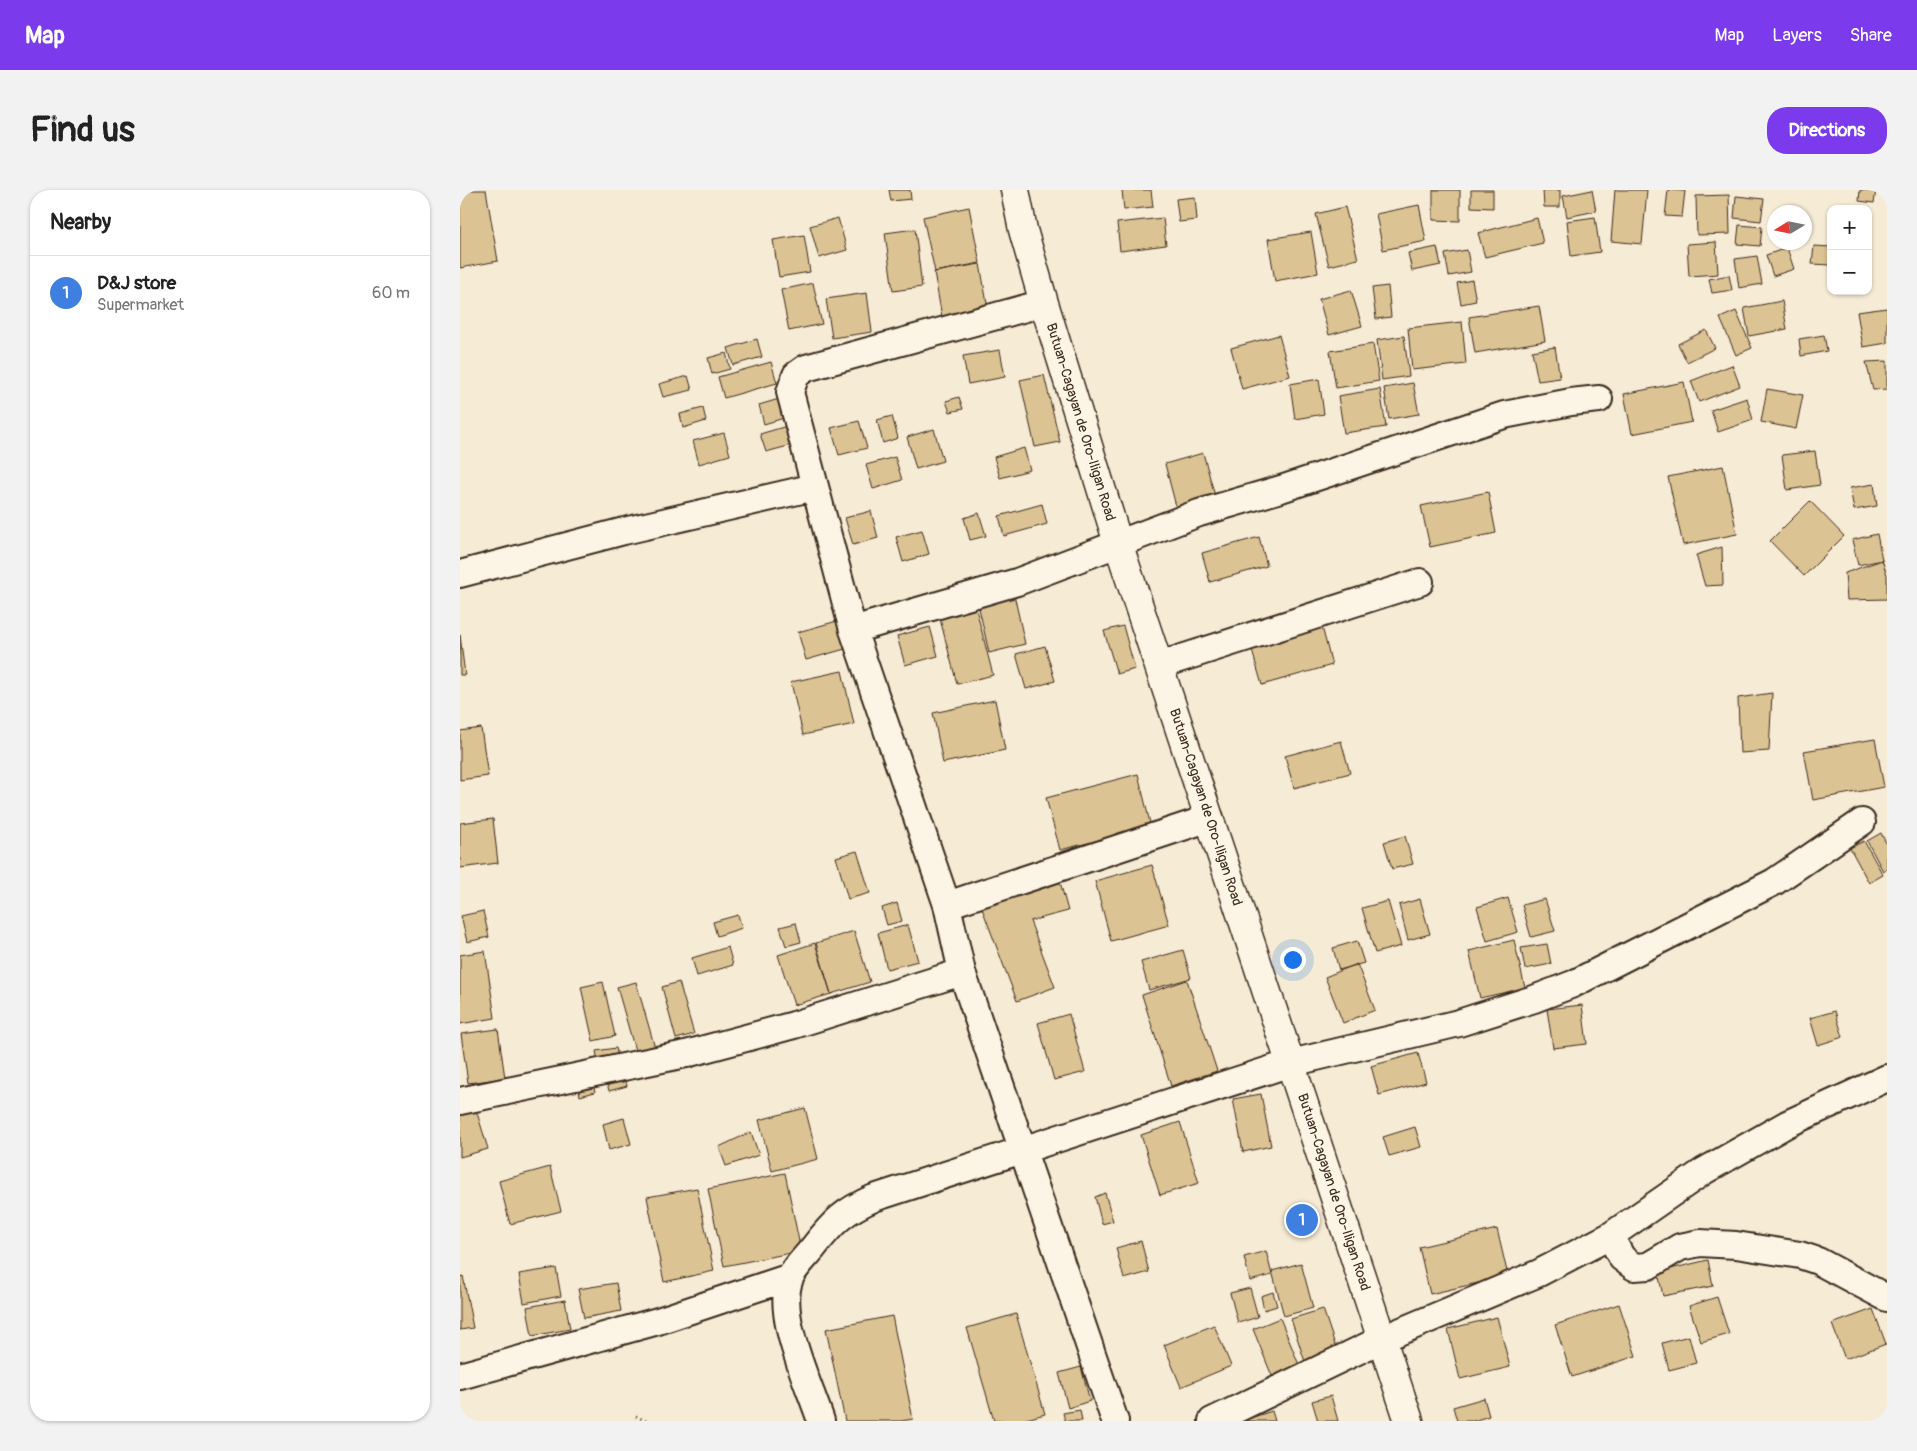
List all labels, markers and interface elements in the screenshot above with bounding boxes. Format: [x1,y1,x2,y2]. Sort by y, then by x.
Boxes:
text: Map [25,21,65,50]
text: Map [1715,24,1744,47]
text: Layers [1772,24,1822,47]
text: Share [1850,24,1892,47]
button: Directions [1767,107,1887,154]
text: Find us [30,108,135,152]
north arrow [1767,205,1812,250]
map controls [1827,205,1872,295]
button: + [1827,205,1872,250]
text: Nearby [50,209,111,236]
button: − [1827,250,1872,295]
text: D&J store [97,271,176,295]
text: 1 [63,283,69,303]
text: 60 m [372,283,410,303]
text: Supermarket [97,295,184,315]
street label: Butuan-Cagayan de Oro-Iligan Road [1043,321,1119,523]
street label: Butuan-Cagayan de Oro-Iligan Road [1166,706,1246,908]
your location [1280,947,1306,973]
street label: Butuan-Cagayan de Oro-Iligan Road [1294,1091,1374,1293]
pin: 1 [1286,1201,1318,1239]

